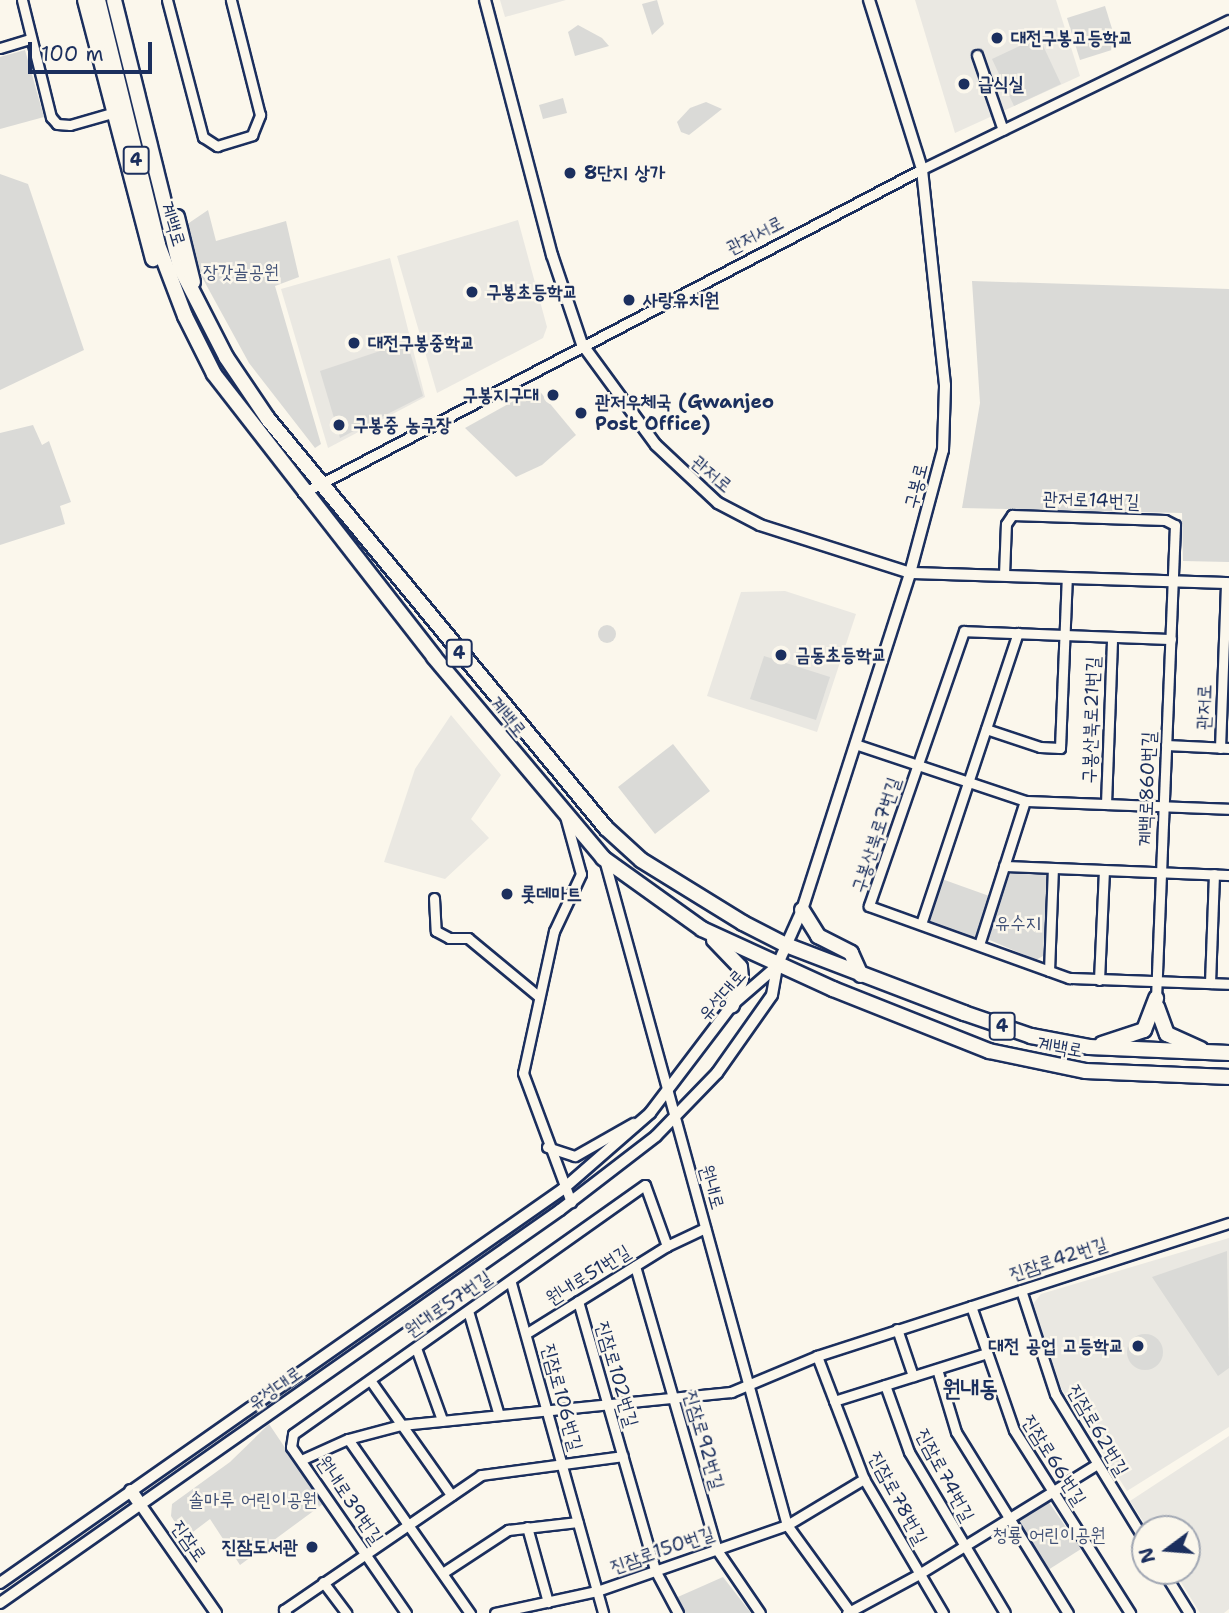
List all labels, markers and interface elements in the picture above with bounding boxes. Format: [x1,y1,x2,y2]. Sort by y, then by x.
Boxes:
place label: 대전구봉고등학교 [1011,27,1133,49]
scale bar [32,28,156,72]
marker: 대전구봉고등학교 [989,30,1005,46]
text: 100 m [41,40,104,68]
place label: 급식실 [978,73,1024,95]
marker: 급식실 [956,76,972,92]
road number: 4 [122,146,150,174]
place label: 8단지 상가 [584,162,665,184]
marker: 8단지 상가 [562,165,578,181]
street label: 계백로 [155,199,191,249]
street label: 관저서로 [723,211,787,259]
park label: 장갓골공원 [203,261,279,283]
place label: 구봉초등학교 [486,281,578,303]
marker: 구봉초등학교 [464,284,480,300]
place label: 사랑유치원 [643,289,719,311]
marker: 사랑유치원 [621,292,637,308]
place label: 대전구봉중학교 [368,332,475,354]
marker: 대전구봉중학교 [346,335,362,351]
place label: 구봉지구대 [463,384,539,406]
marker: 구봉지구대 [545,387,561,403]
place label: 관저우체국 (Gwanjeo Post Office) [595,391,772,435]
marker: 관저우체국 (Gwanjeo Post Office) [573,405,589,421]
place label: 구봉중 농구장 [353,414,451,436]
marker: 구봉중 농구장 [331,417,347,433]
street label: 관저로 [687,451,737,497]
street label: 구봉로 [899,461,933,511]
street label: 관저로14번길 [1042,487,1140,513]
road number: 4 [445,638,473,668]
place label: 금동초등학교 [795,644,887,666]
marker: 금동초등학교 [773,647,789,663]
street label: 구봉산북로21번길 [1077,656,1105,784]
street label: 관저로 [1192,684,1216,730]
street label: 계백로 [485,692,531,742]
street label: 계백로860번길 [1134,731,1160,847]
street label: 구봉산북로7번길 [847,774,905,896]
place label: 롯데마트 [521,883,582,905]
marker: 롯데마트 [499,886,515,902]
park label: 유수지 [995,912,1041,934]
street label: 유성대로 [693,964,751,1026]
road number: 4 [988,1012,1016,1041]
street label: 계백로 [1035,1032,1085,1062]
street label: 원내로 [695,1162,729,1212]
street label: 진잠로42번길 [1006,1232,1110,1286]
street label: 원내로51번길 [542,1240,634,1310]
street label: 원내로57번길 [400,1266,496,1342]
street label: 진잠로102번길 [591,1318,643,1430]
place label: 대전 공업 고등학교 [989,1335,1124,1357]
marker: 대전 공업 고등학교 [1130,1338,1146,1354]
street label: 진잠로106번길 [537,1341,587,1453]
street label: 유성대로 [243,1361,307,1415]
district label: 원내동 [942,1374,998,1402]
street label: 진잠로62번길 [1063,1380,1133,1480]
street label: 진잠로92번길 [679,1388,729,1492]
street label: 진잠로66번길 [1017,1410,1091,1510]
street label: 진잠로74번길 [911,1425,979,1525]
street label: 진잠로78번길 [864,1447,932,1549]
street label: 원내로39번길 [312,1451,388,1549]
park label: 솔마루 어린이공원 [189,1489,317,1511]
north arrow [1131,1515,1201,1585]
street label: 진잠로 [167,1516,211,1566]
street label: 진잠로150번길 [607,1522,717,1578]
park label: 청룡 어린이공원 [992,1524,1106,1546]
place label: 진잠도서관 [222,1536,298,1558]
marker: 진잠도서관 [304,1539,320,1555]
text: N [1133,1545,1161,1566]

